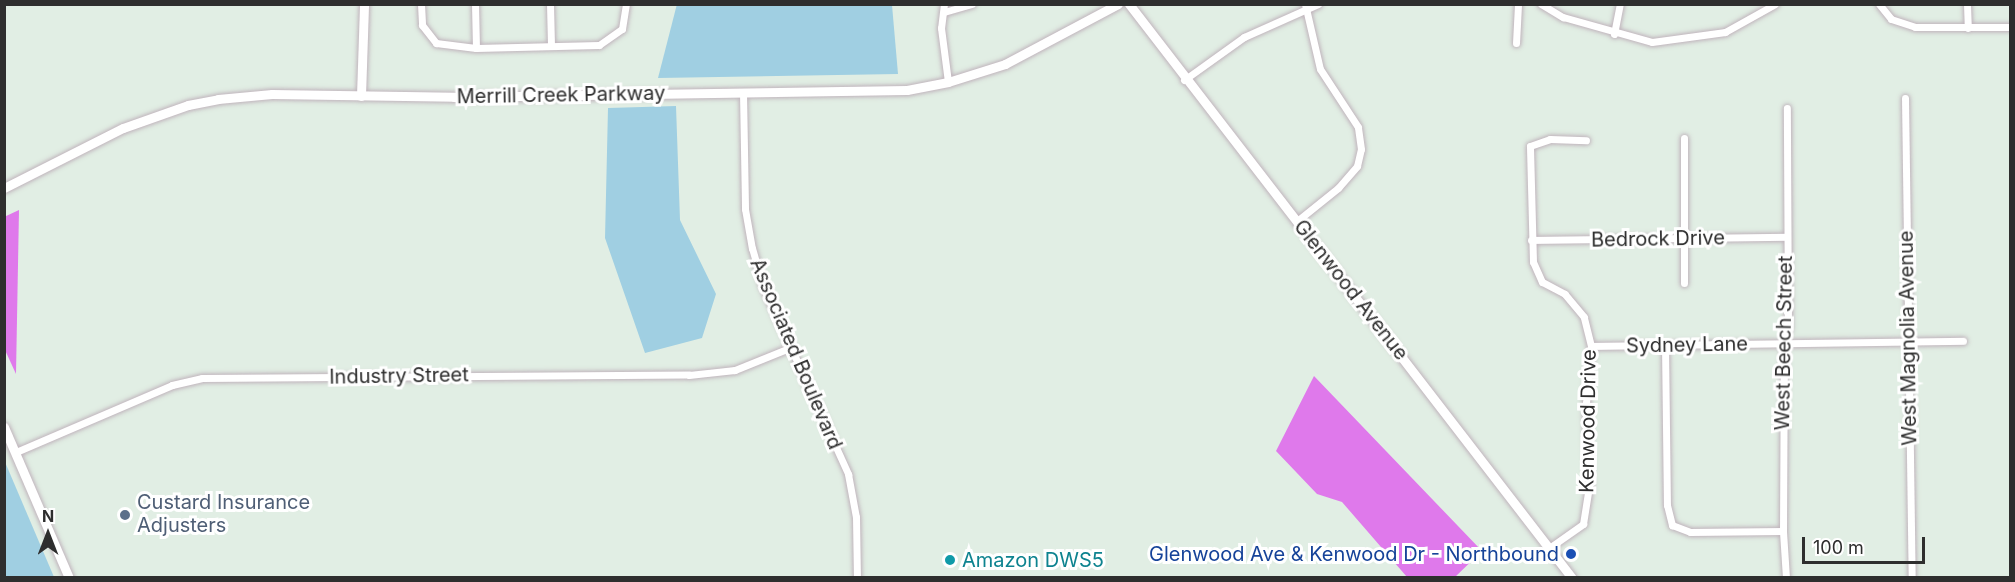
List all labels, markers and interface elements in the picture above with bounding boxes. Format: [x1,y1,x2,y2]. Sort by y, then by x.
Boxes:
street label: Merrill Creek Parkway [456,81,666,109]
street label: Glenwood Avenue [1289,215,1413,365]
street label: Bedrock Drive [1591,226,1725,252]
street label: West Magnolia Avenue [1894,230,1922,446]
street label: Associated Boulevard [745,255,847,453]
street label: West Beech Street [1770,255,1798,431]
street label: Sydney Lane [1626,332,1748,358]
street label: Kenwood Drive [1575,349,1601,493]
street label: Industry Street [329,363,469,389]
place label: Custard Insurance Adjusters [137,491,310,538]
north arrow [18,504,78,564]
text: N [42,506,54,526]
marker: Custard Insurance Adjusters [118,508,132,522]
scale bar [1805,525,1928,563]
text: 100 m [1813,537,1864,558]
place label: Glenwood Ave & Kenwood Dr - Northbound [1149,542,1559,566]
marker: Glenwood Ave & Kenwood Dr - Northbound [1564,547,1578,561]
place label: Amazon DWS5 [962,548,1104,572]
marker: Amazon DWS5 [943,553,957,567]

